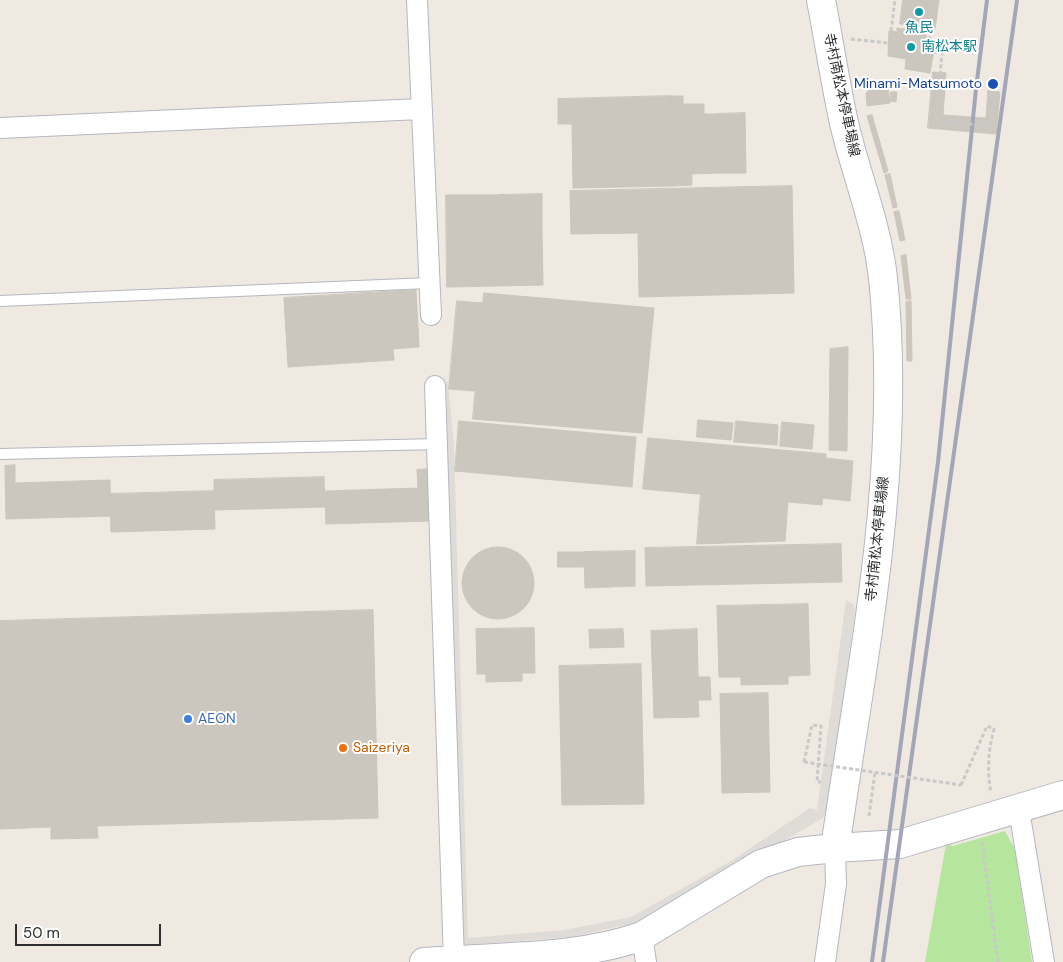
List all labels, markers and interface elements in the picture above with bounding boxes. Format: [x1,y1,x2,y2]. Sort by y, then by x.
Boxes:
marker: 魚民 [913,6,925,18]
place label: 魚民 [905,20,933,36]
street label: 寺村南松本停車場線 [820,32,862,158]
place label: 南松本駅 [921,39,977,55]
marker: 南松本駅 [905,41,917,53]
place label: Minami-Matsumoto [854,76,982,92]
marker: Minami-Matsumoto [986,77,1000,91]
street label: 寺村南松本停車場線 [863,475,893,603]
place label: AEON [198,711,236,727]
marker: AEON [182,713,194,725]
place label: Saizeriya [353,740,410,756]
marker: Saizeriya [337,742,349,754]
scale bar [18,914,164,946]
text: 50 m [23,923,60,943]

